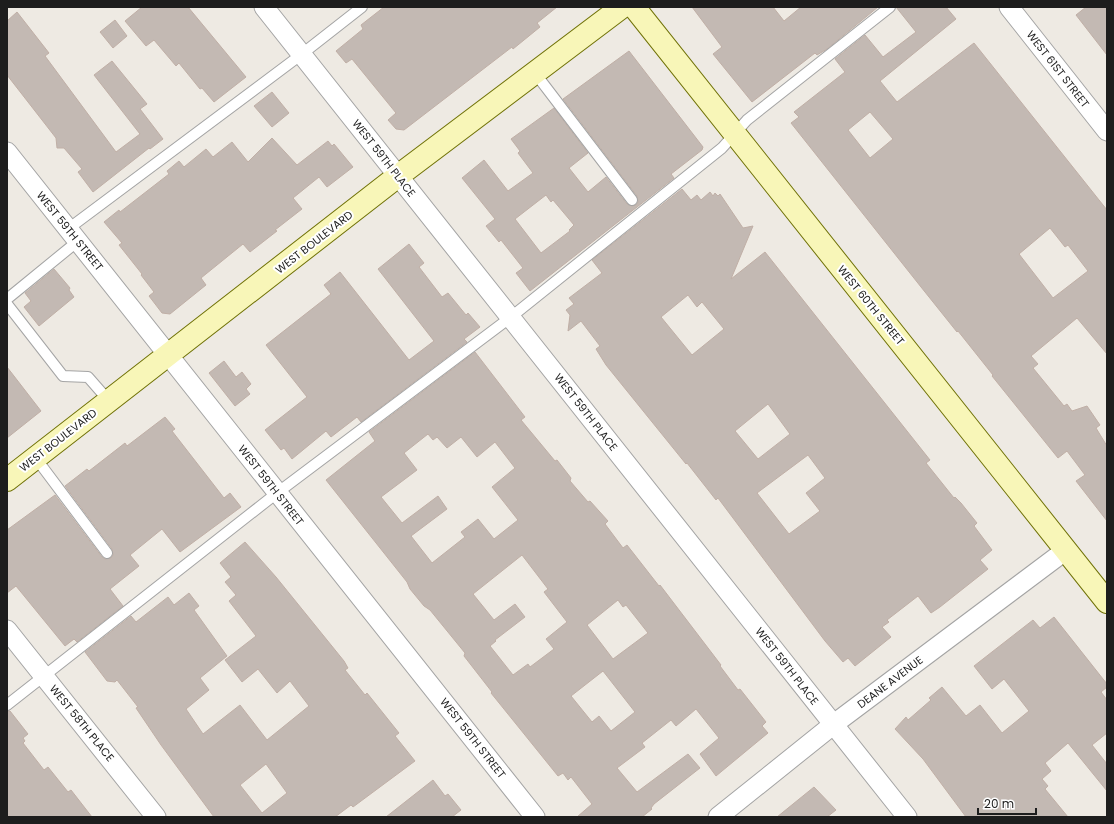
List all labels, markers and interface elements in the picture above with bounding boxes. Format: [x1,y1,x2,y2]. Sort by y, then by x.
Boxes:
street label: WEST 61ST STREET [1023,27,1093,111]
street label: WEST 59TH PLACE [349,116,419,200]
street label: WEST 59TH STREET [33,188,107,274]
street label: WEST BOULEVARD [272,207,356,277]
street label: WEST 60TH STREET [834,262,908,348]
street label: WEST 59TH PLACE [551,370,621,454]
street label: WEST BOULEVARD [16,405,100,475]
street label: WEST 59TH STREET [234,441,308,529]
street label: WEST 59TH PLACE [752,624,822,708]
street label: DEANE AVENUE [854,652,926,712]
street label: WEST 58TH PLACE [46,681,118,765]
street label: WEST 59TH STREET [436,694,510,782]
scale bar [978,790,1036,816]
text: 20 m [984,795,1014,812]

